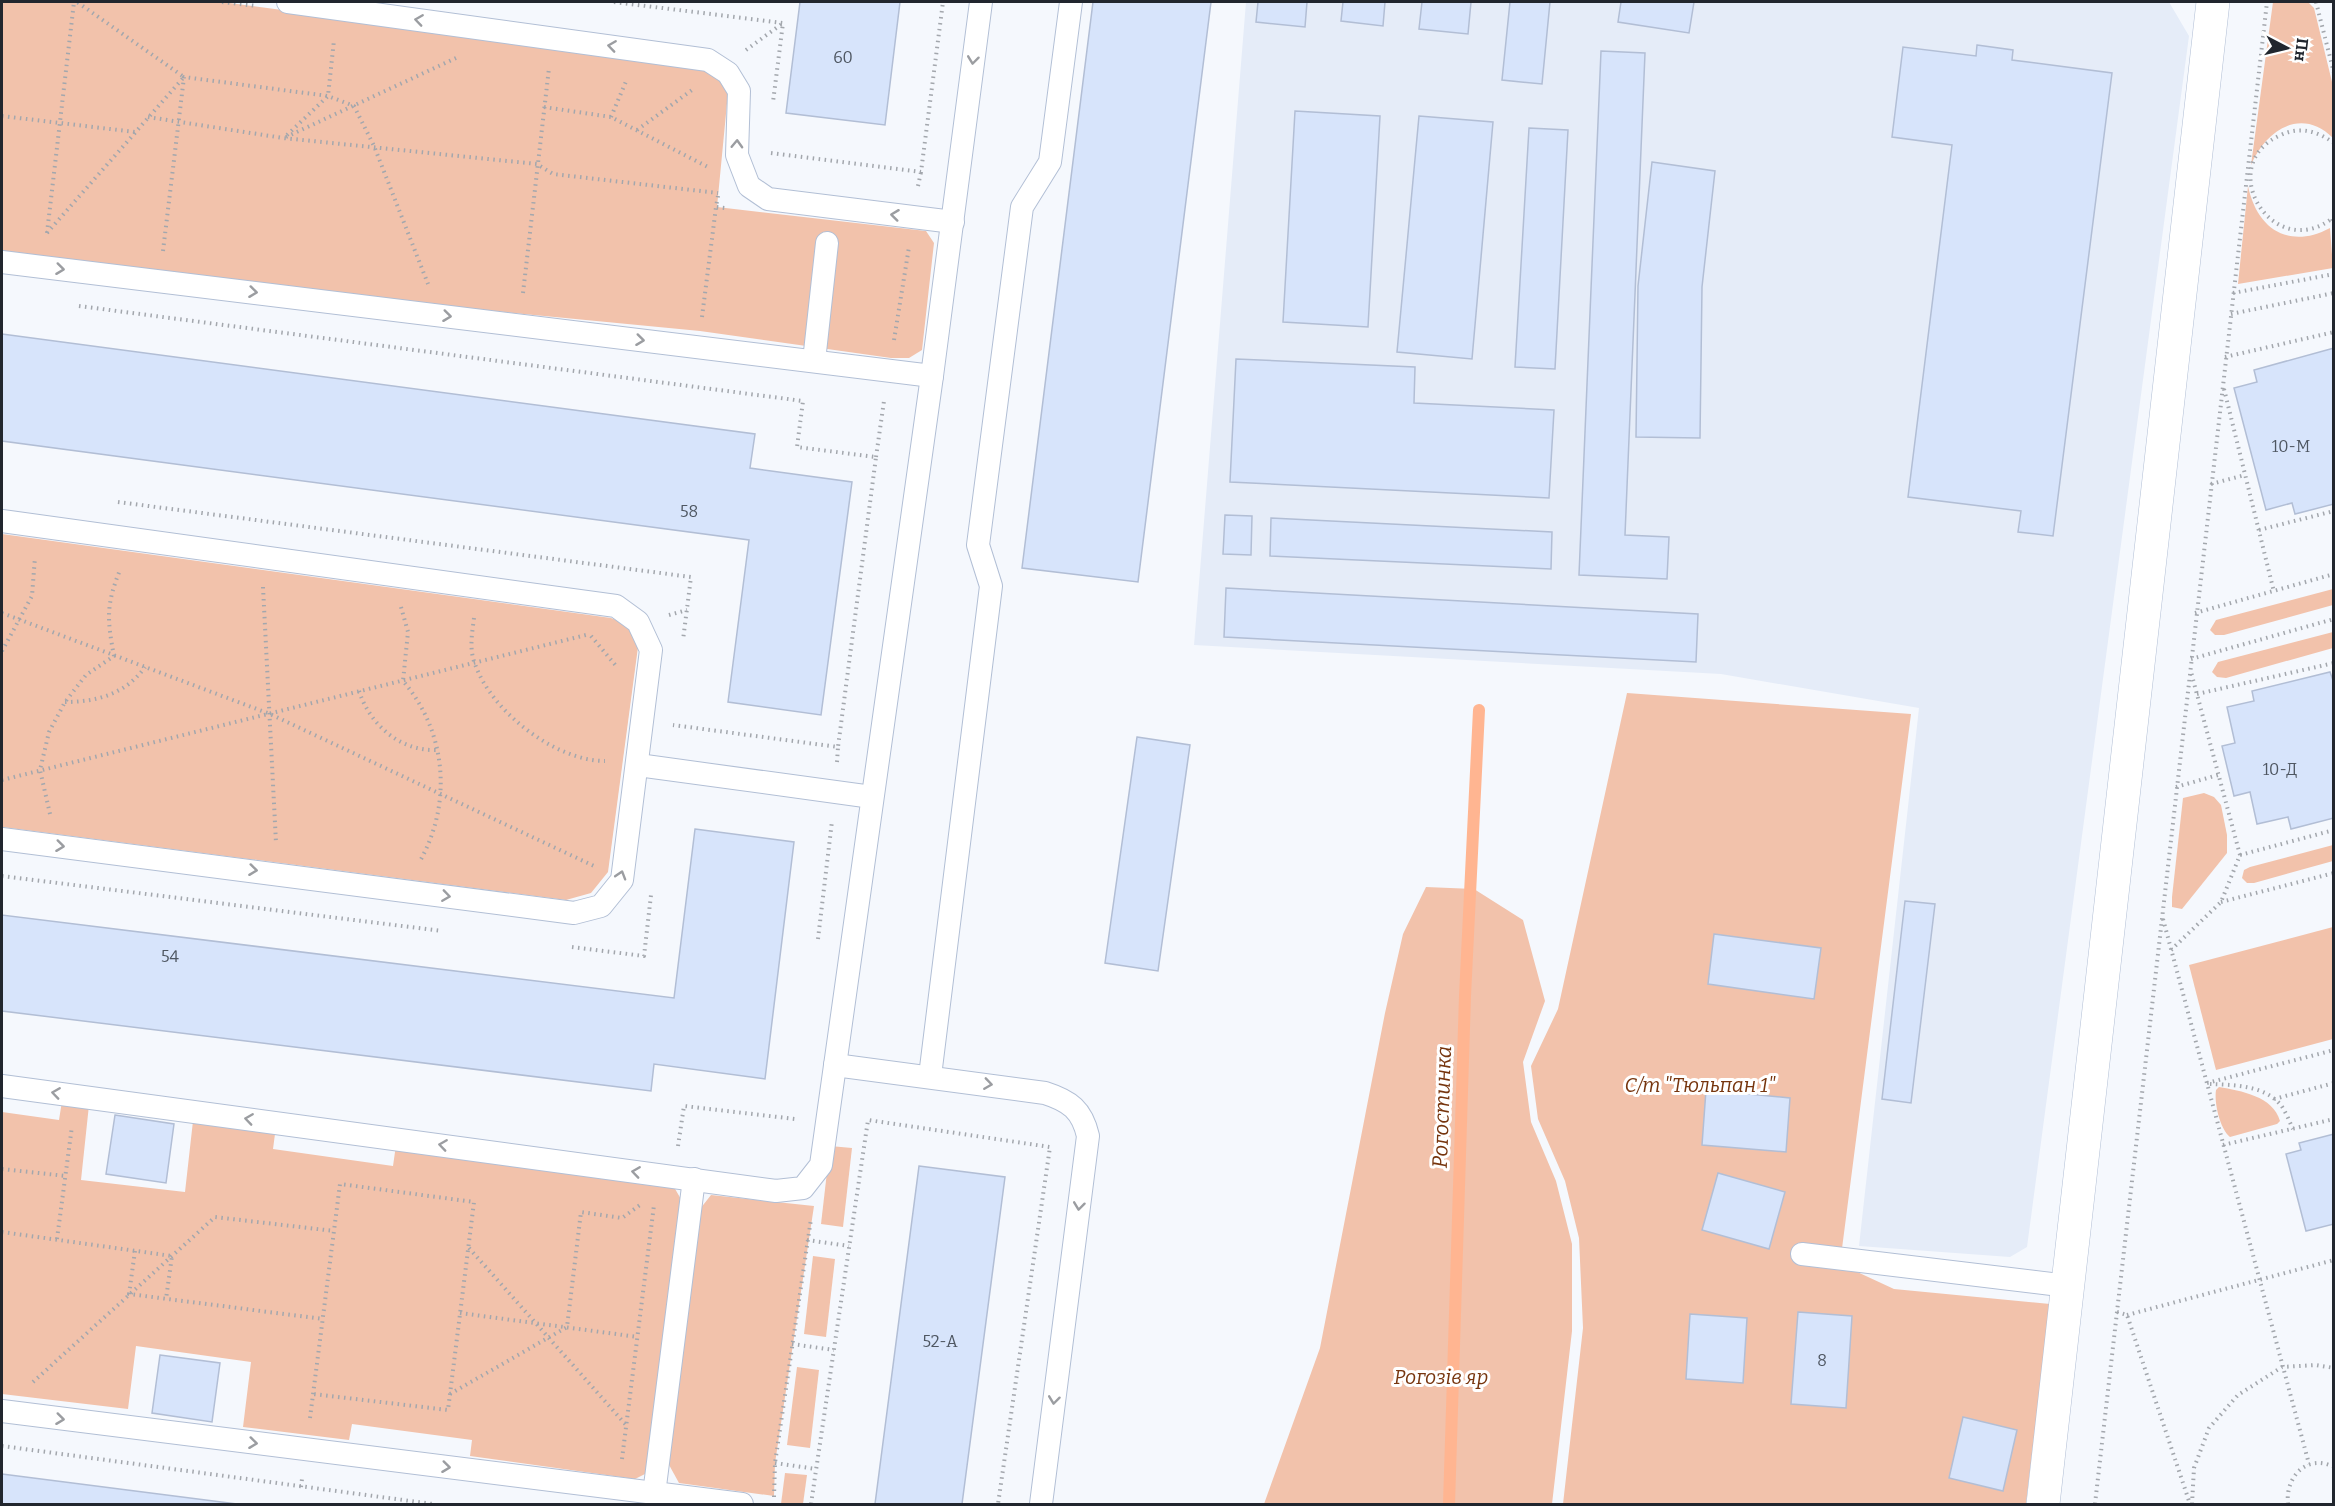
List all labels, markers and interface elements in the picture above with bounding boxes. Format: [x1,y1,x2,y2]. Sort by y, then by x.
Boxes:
one-way arrow [414,14,423,26]
north arrow [2257,18,2317,78]
text: Пн [2291,37,2312,63]
one-way arrow [607,41,616,53]
house number: 60 [833,48,853,67]
one-way arrow [968,55,980,64]
one-way arrow [731,139,743,148]
one-way arrow [890,209,899,221]
one-way arrow [55,262,64,275]
one-way arrow [249,286,258,298]
one-way arrow [442,309,451,322]
one-way arrow [636,333,645,345]
house number: 10-М [2272,437,2310,456]
house number: 58 [680,502,698,521]
house number: 10-Д [2263,760,2297,779]
one-way arrow [55,839,64,852]
one-way arrow [248,864,258,876]
one-way arrow [614,870,626,880]
one-way arrow [442,889,451,902]
house number: 54 [161,947,180,966]
water label: Рогостинка [1427,1045,1457,1169]
park label: С/т "Тюльпан 1" [1625,1073,1776,1097]
one-way arrow [983,1077,992,1089]
one-way arrow [51,1087,61,1100]
one-way arrow [245,1113,254,1126]
one-way arrow [438,1140,447,1152]
one-way arrow [631,1166,640,1178]
one-way arrow [1073,1202,1085,1211]
house number: 52-А [922,1332,958,1351]
house number: 8 [1817,1351,1827,1370]
park label: Рогозів яр [1394,1365,1488,1389]
one-way arrow [1049,1395,1061,1404]
one-way arrow [55,1412,64,1424]
one-way arrow [248,1436,258,1449]
one-way arrow [442,1461,451,1473]

